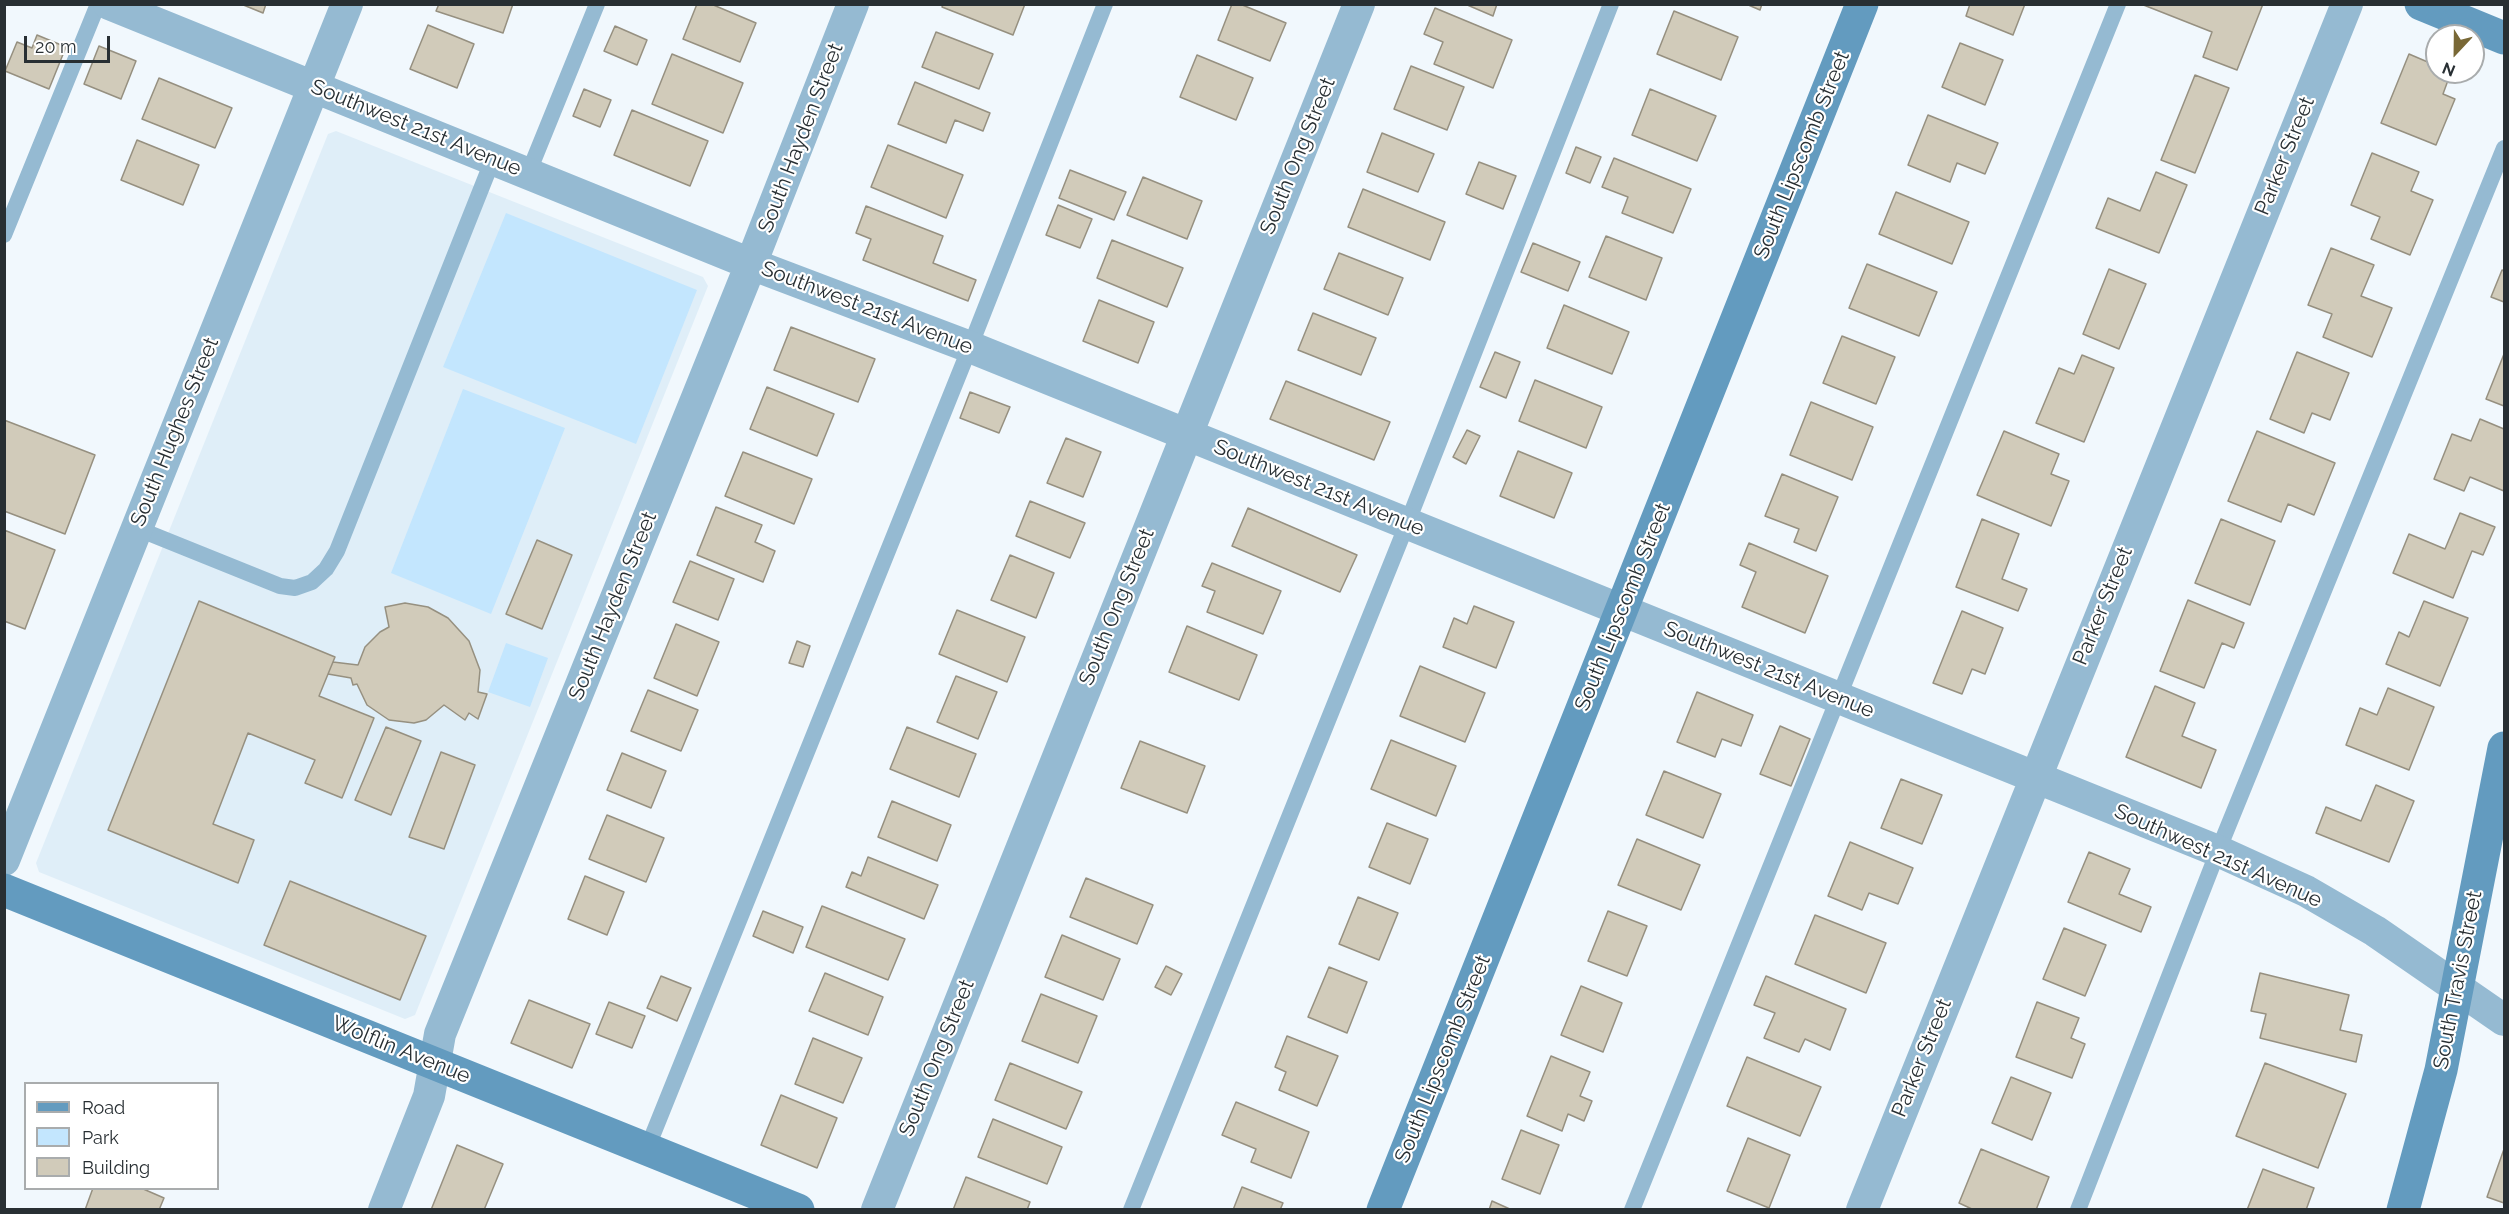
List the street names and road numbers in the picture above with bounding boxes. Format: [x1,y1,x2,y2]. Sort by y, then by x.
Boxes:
street label: South Hayden Street [753,40,849,236]
street label: South Lipscomb Street [1749,47,1855,263]
street label: Southwest 21st Avenue [307,74,525,182]
street label: South Ong Street [1255,74,1341,238]
street label: Parker Street [2250,93,2320,219]
street label: Southwest 21st Avenue [758,256,976,360]
street label: South Hughes Street [126,334,224,530]
street label: Southwest 21st Avenue [1210,434,1428,542]
street label: South Lipscomb Street [1570,499,1676,715]
street label: South Hayden Street [564,508,662,704]
street label: South Ong Street [1074,525,1160,689]
street label: Parker Street [2068,543,2138,669]
street label: Southwest 21st Avenue [1660,616,1878,724]
street label: Southwest 21st Avenue [2110,799,2326,913]
street label: South Travis Street [2428,889,2488,1071]
street label: South Lipscomb Street [1390,951,1496,1167]
street label: South Ong Street [894,976,980,1140]
street label: Parker Street [1887,995,1957,1121]
street label: Wolflin Avenue [328,1011,474,1089]

